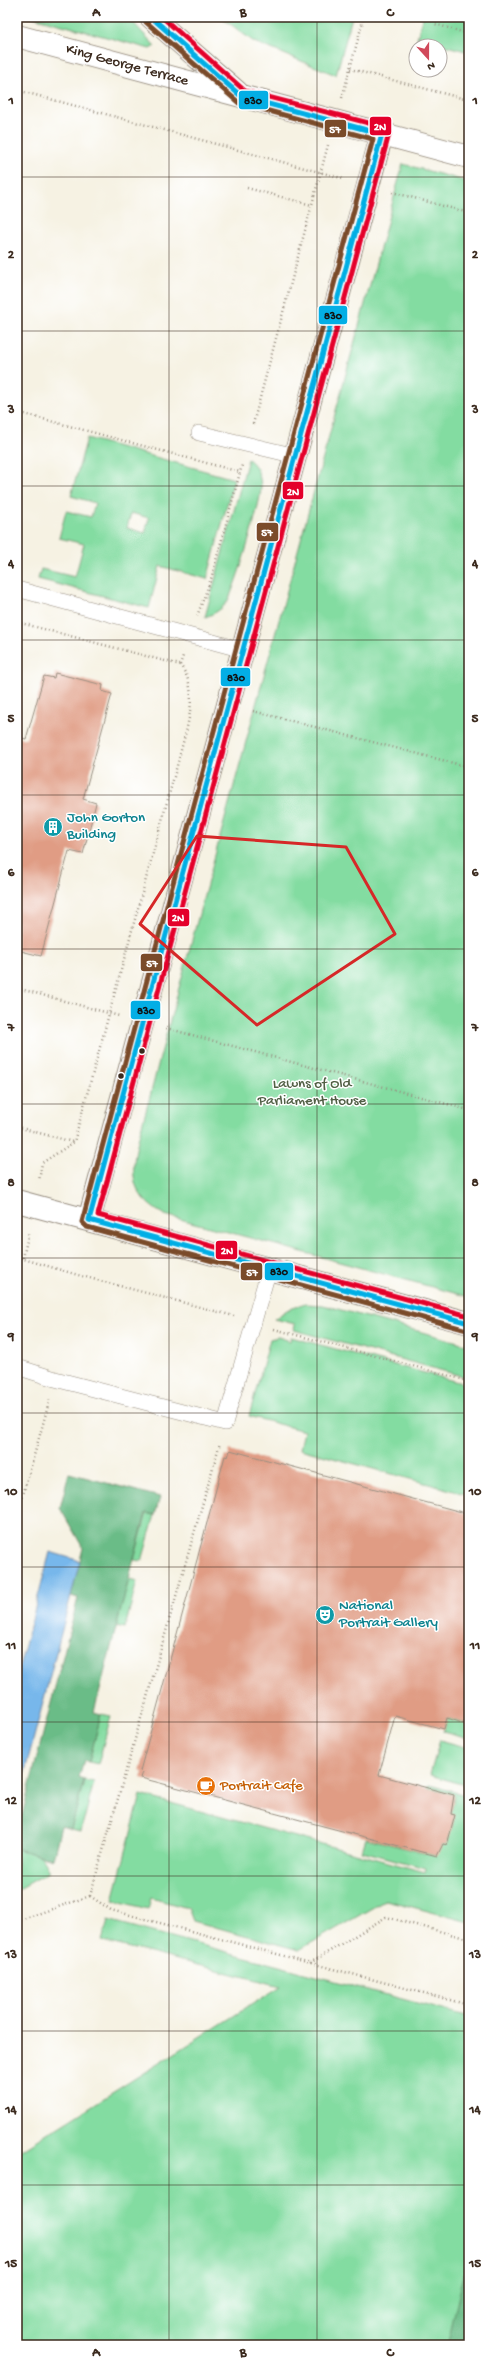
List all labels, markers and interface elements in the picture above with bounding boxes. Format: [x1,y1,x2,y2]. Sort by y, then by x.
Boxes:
text: A [91,6,101,21]
text: B [239,6,248,21]
text: C [385,6,395,21]
north arrow [408,38,448,78]
street label: King George Terrace [64,40,191,91]
text: N [425,59,436,72]
line badge: 830 [238,90,269,110]
text: 1 [7,94,14,109]
text: 1 [471,94,478,109]
text: 830 [244,96,263,108]
line badge: 2N [369,116,392,136]
line badge: 57 [324,119,347,138]
text: 2N [374,122,386,134]
text: 57 [329,125,342,137]
text: 2 [8,248,15,263]
text: 2 [472,248,479,263]
line badge: 830 [318,305,348,325]
text: 830 [324,311,343,323]
text: 3 [7,403,15,418]
text: 3 [471,403,479,418]
line badge: 2N [282,481,304,500]
text: 2N [287,487,299,499]
line badge: 57 [256,522,279,542]
text: 57 [261,528,274,540]
text: 4 [7,557,15,572]
text: 4 [471,557,479,572]
line badge: 830 [220,667,251,687]
text: 830 [227,673,246,685]
text: 5 [8,712,15,727]
text: 5 [472,712,479,727]
place label: John Gorton Building [66,809,145,844]
building icon: John Gorton Building [42,816,64,838]
text: 6 [8,866,15,881]
text: 6 [472,866,479,881]
line badge: 2N [167,908,190,927]
text: 2N [172,913,184,925]
line badge: 57 [140,953,163,972]
text: 57 [146,959,159,971]
line badge: 830 [130,1000,161,1020]
text: 830 [137,1006,156,1018]
text: 7 [7,1021,16,1036]
text: 7 [471,1021,480,1036]
unlabelled marker [137,1046,147,1056]
unlabelled marker [116,1071,126,1081]
park label: Lawns of Old Parliament House [257,1075,367,1110]
text: 8 [7,1176,15,1191]
text: 8 [471,1176,479,1191]
line badge: 2N [215,1240,238,1260]
text: 2N [221,1246,233,1258]
line badge: 57 [240,1262,263,1281]
line badge: 830 [264,1262,294,1281]
text: 830 [270,1267,289,1279]
text: 57 [246,1268,259,1280]
text: 9 [7,1330,15,1345]
text: 9 [471,1330,479,1345]
text: 10 [4,1485,18,1500]
text: 10 [468,1485,482,1500]
place label: National Portrait Gallery [338,1597,439,1632]
theatre icon: National Portrait Gallery [314,1604,336,1626]
text: 11 [5,1639,16,1654]
text: 11 [469,1639,480,1654]
cafe icon: Portrait Cafe [195,1775,217,1797]
place label: Portrait Cafe [219,1777,303,1795]
text: 12 [4,1794,17,1809]
text: 12 [468,1794,481,1809]
text: 13 [4,1948,17,1963]
text: 13 [468,1948,481,1963]
text: 14 [4,2103,18,2118]
text: 14 [468,2103,482,2118]
text: 15 [4,2257,17,2272]
text: 15 [468,2257,481,2272]
text: A [91,2346,101,2361]
text: B [239,2346,248,2361]
text: C [385,2346,395,2361]

